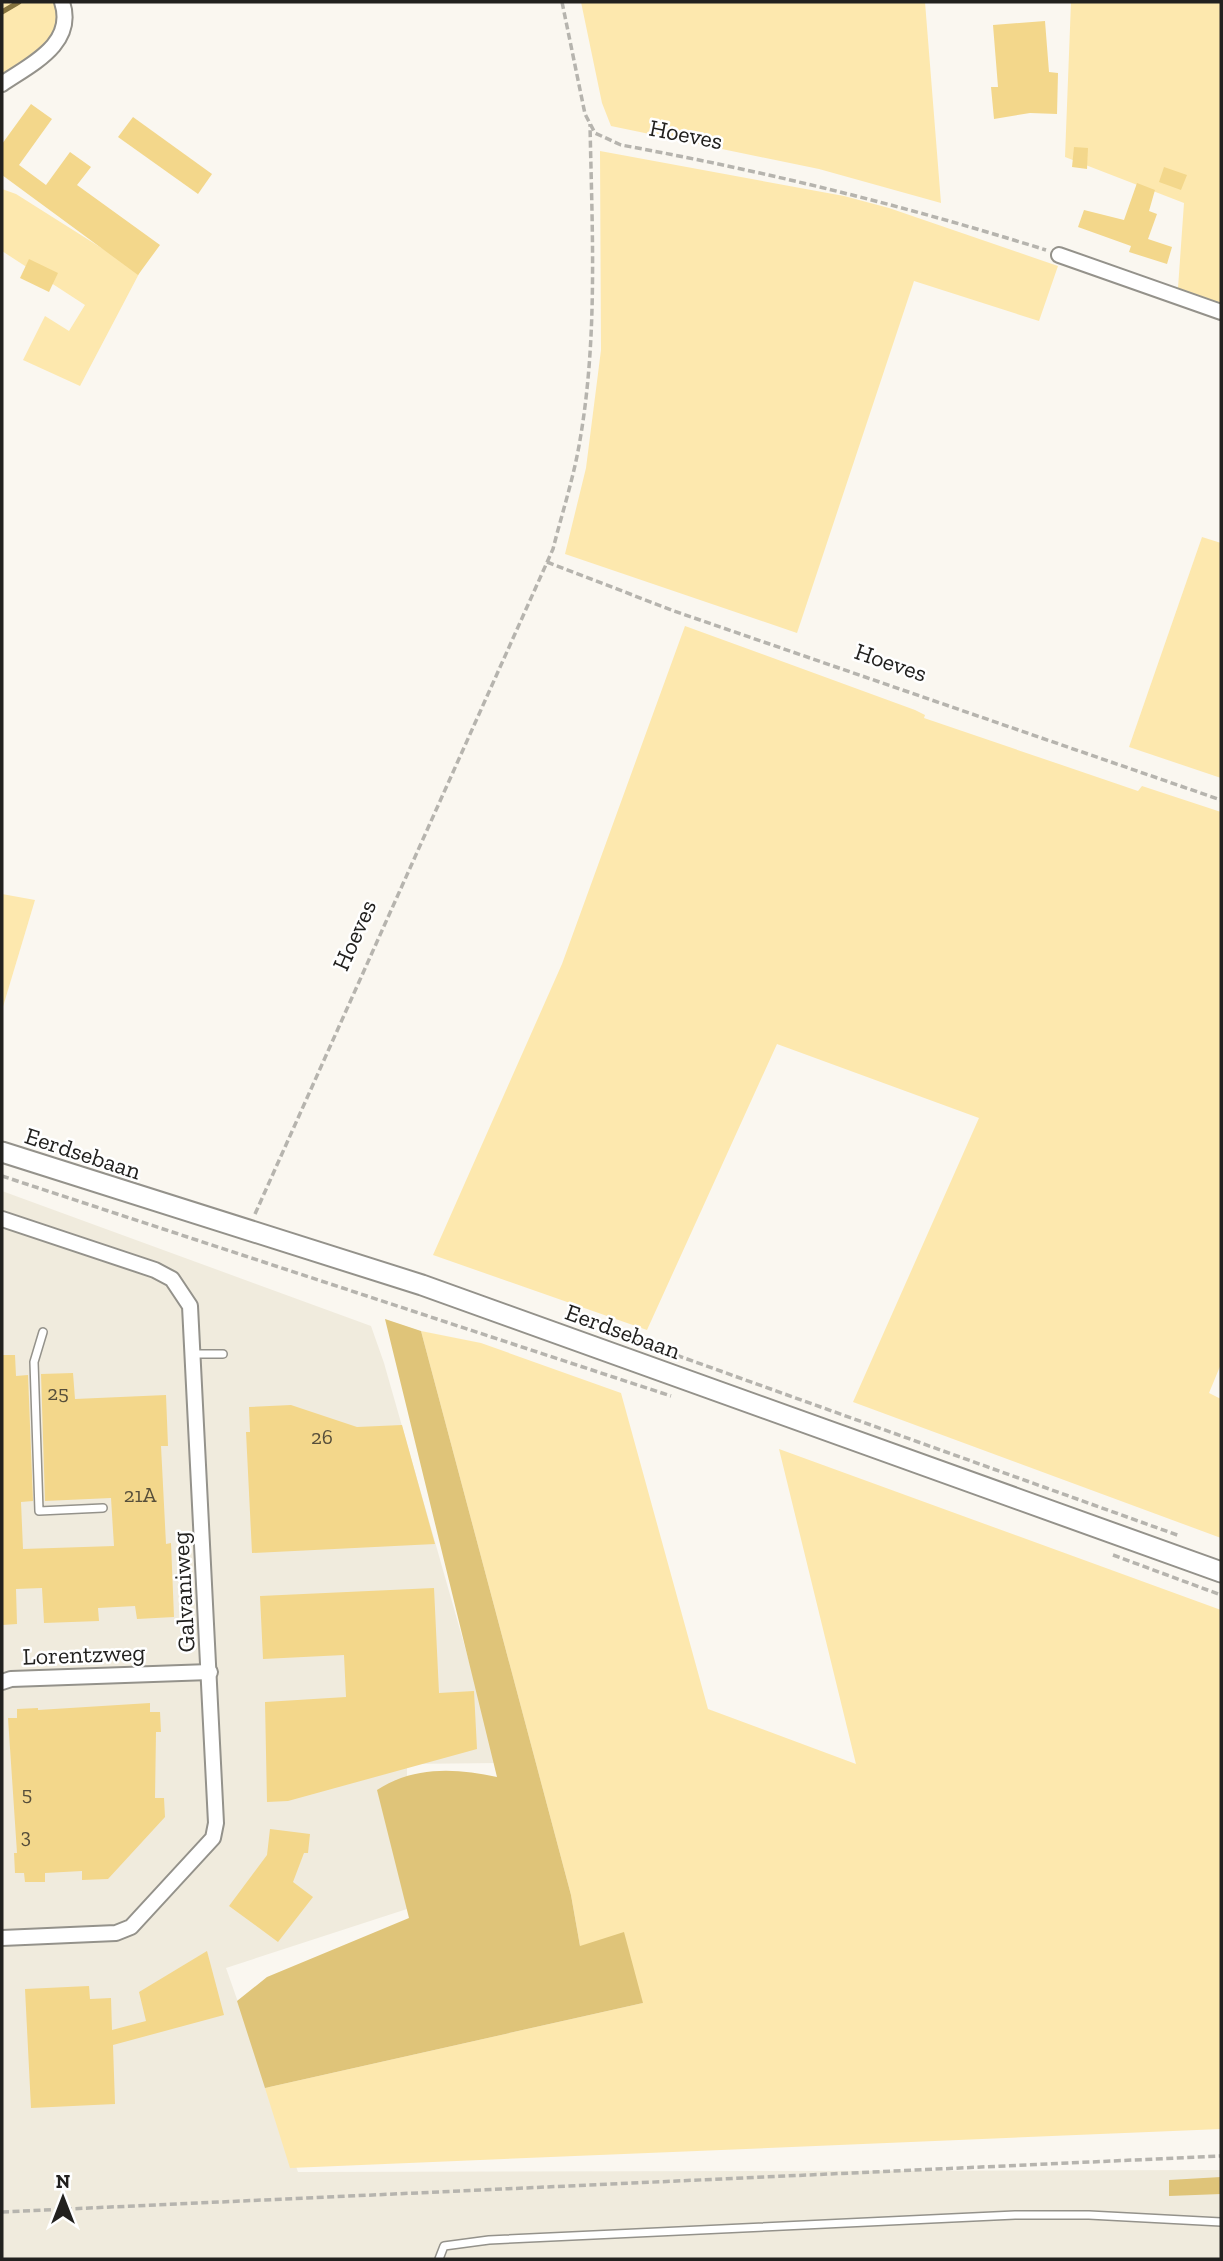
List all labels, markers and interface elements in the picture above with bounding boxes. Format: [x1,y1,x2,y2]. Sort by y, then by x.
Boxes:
street label: Hoeves [647,113,725,155]
street label: Hoeves [851,636,931,688]
street label: Hoeves [326,895,382,975]
street label: Eerdsebaan [21,1121,145,1185]
street label: Eerdsebaan [562,1297,685,1365]
house number: 25 [47,1380,69,1405]
house number: 26 [311,1424,333,1449]
house number: 21A [124,1482,157,1507]
street label: Galvaniweg [165,1531,201,1653]
street label: Lorentzweg [22,1637,146,1671]
house number: 5 [22,1781,32,1806]
house number: 3 [21,1823,31,1848]
north arrow [28,2163,98,2233]
text: N [56,2170,70,2193]

